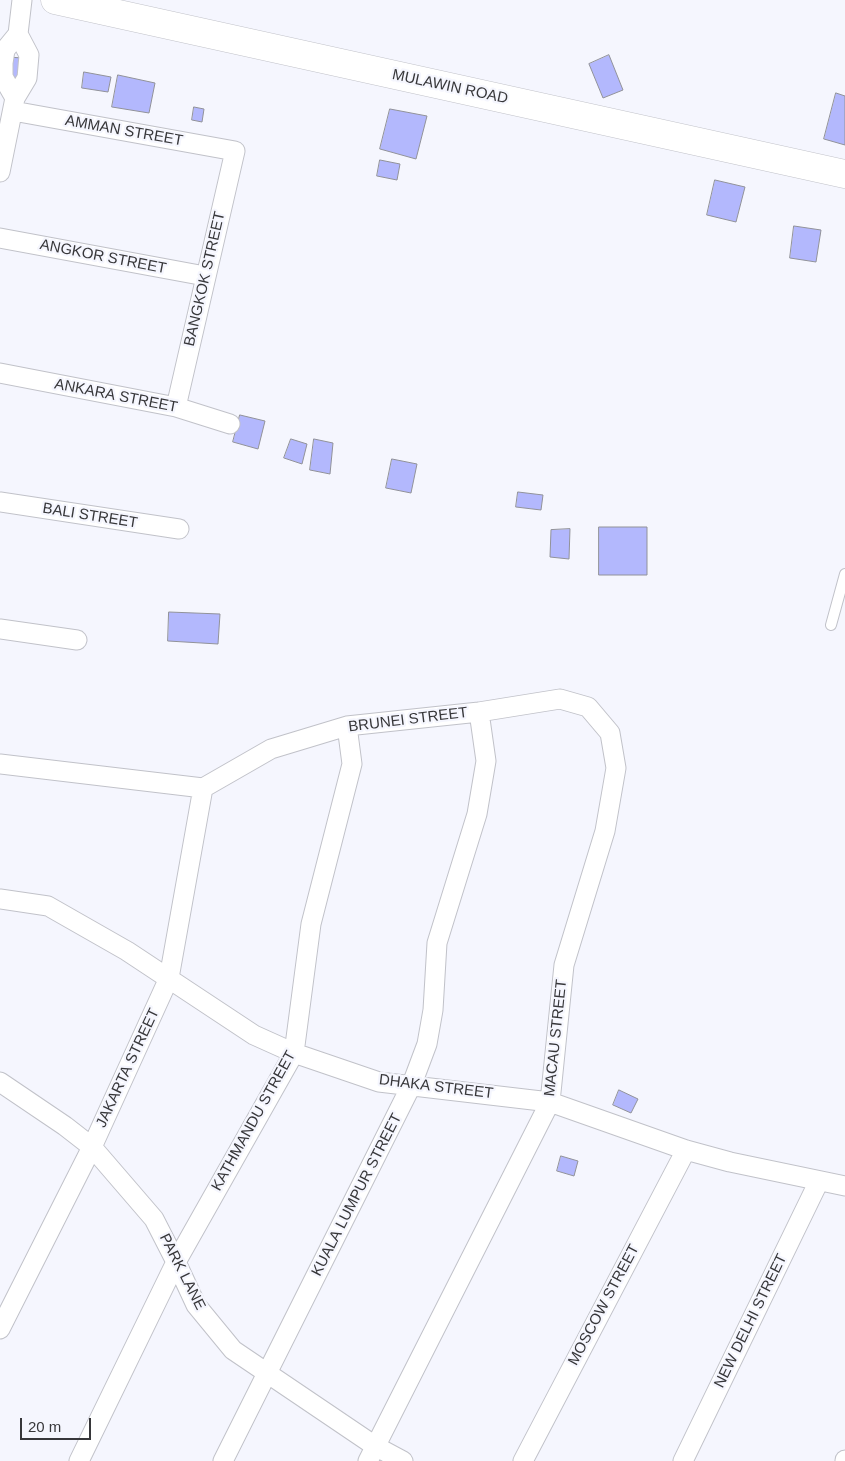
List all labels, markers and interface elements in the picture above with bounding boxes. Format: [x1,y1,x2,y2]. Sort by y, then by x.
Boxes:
street label: MULAWIN ROAD [391,66,509,108]
street label: AMMAN STREET [64,112,184,150]
street label: BANGKOK STREET [181,210,229,348]
street label: ANGKOR STREET [38,236,168,278]
street label: ANKARA STREET [53,375,179,417]
street label: BALI STREET [41,500,139,532]
street label: BRUNEI STREET [347,704,469,736]
street label: MACAU STREET [541,979,571,1097]
street label: JAKARTA STREET [92,1006,164,1130]
street label: KATHMANDU STREET [208,1048,300,1194]
street label: DHAKA STREET [378,1071,494,1103]
street label: KUALA LUMPUR STREET [308,1111,406,1279]
street label: PARK LANE [155,1231,209,1313]
street label: MOSCOW STREET [565,1242,643,1368]
street label: NEW DELHI STREET [711,1251,791,1391]
scale bar [22,1408,94,1440]
text: 20 m [28,1418,61,1435]

